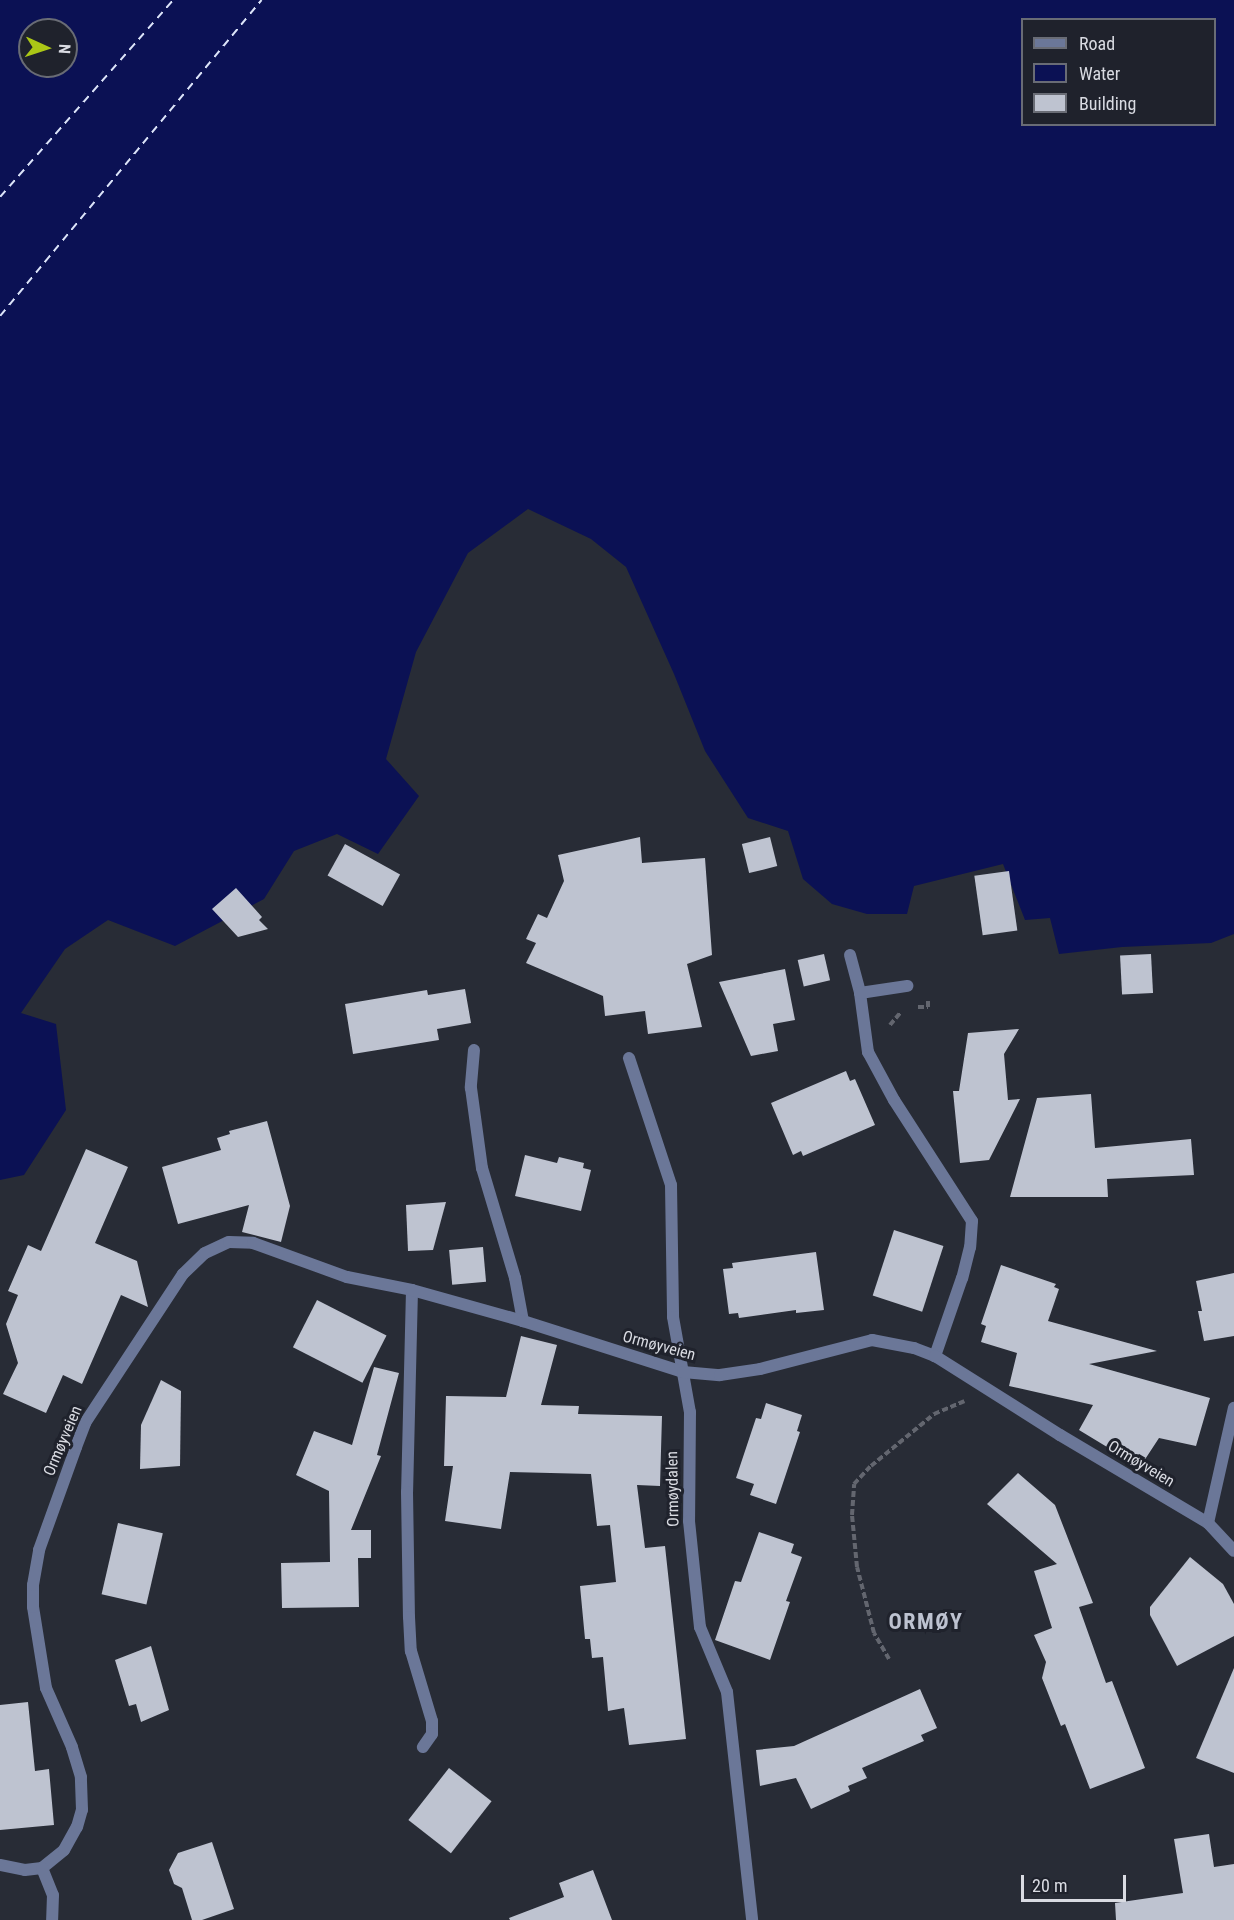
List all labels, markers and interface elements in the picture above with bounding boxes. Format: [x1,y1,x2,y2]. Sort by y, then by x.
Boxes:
north arrow [18,18,78,78]
legend [1021,18,1216,126]
text: Road [1079,33,1115,54]
text: N [55,43,74,54]
text: Water [1079,63,1120,84]
text: Building [1079,93,1136,114]
street label: Ormøyveien [621,1327,697,1365]
street label: Ormøyveien [40,1403,86,1479]
street label: Ormøyveien [1104,1437,1178,1491]
street label: Ormøydalen [663,1451,683,1527]
district label: ORMØY [889,1609,963,1635]
scale bar [1024,1863,1129,1901]
text: 20 m [1032,1875,1067,1896]

